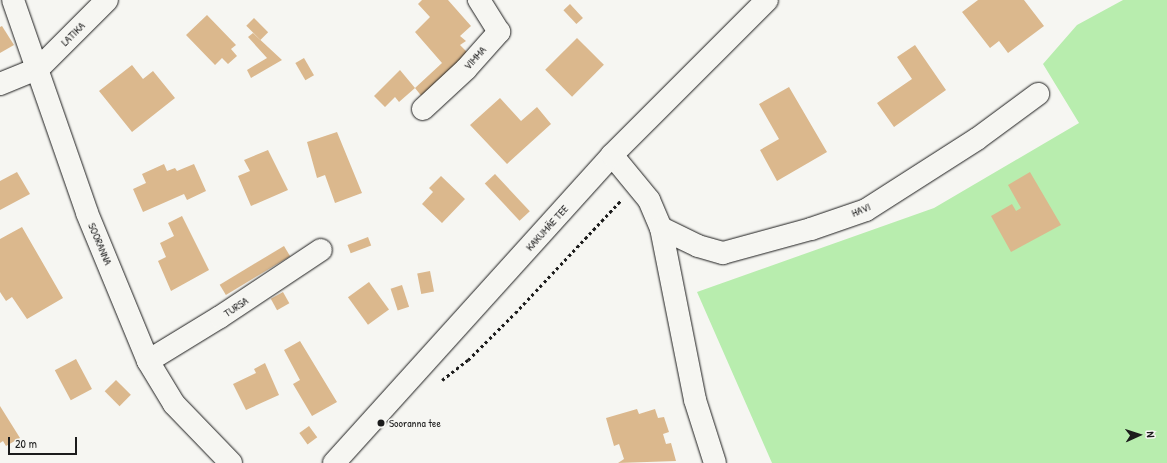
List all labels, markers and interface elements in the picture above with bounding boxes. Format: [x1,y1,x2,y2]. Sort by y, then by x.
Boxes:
street label: LATIKA [58,19,88,49]
street label: VIMMA [461,43,489,73]
street label: HAVI [850,200,872,220]
street label: KAKUMÄE TEE [523,202,571,254]
street label: SOORANNA [85,221,115,267]
street label: TURSA [221,294,251,320]
north arrow [1119,415,1159,455]
place label: Sooranna tee [389,416,441,430]
marker: Sooranna tee [376,418,386,428]
scale bar [10,429,79,455]
text: N [1144,431,1158,438]
text: 20 m [15,435,37,452]

